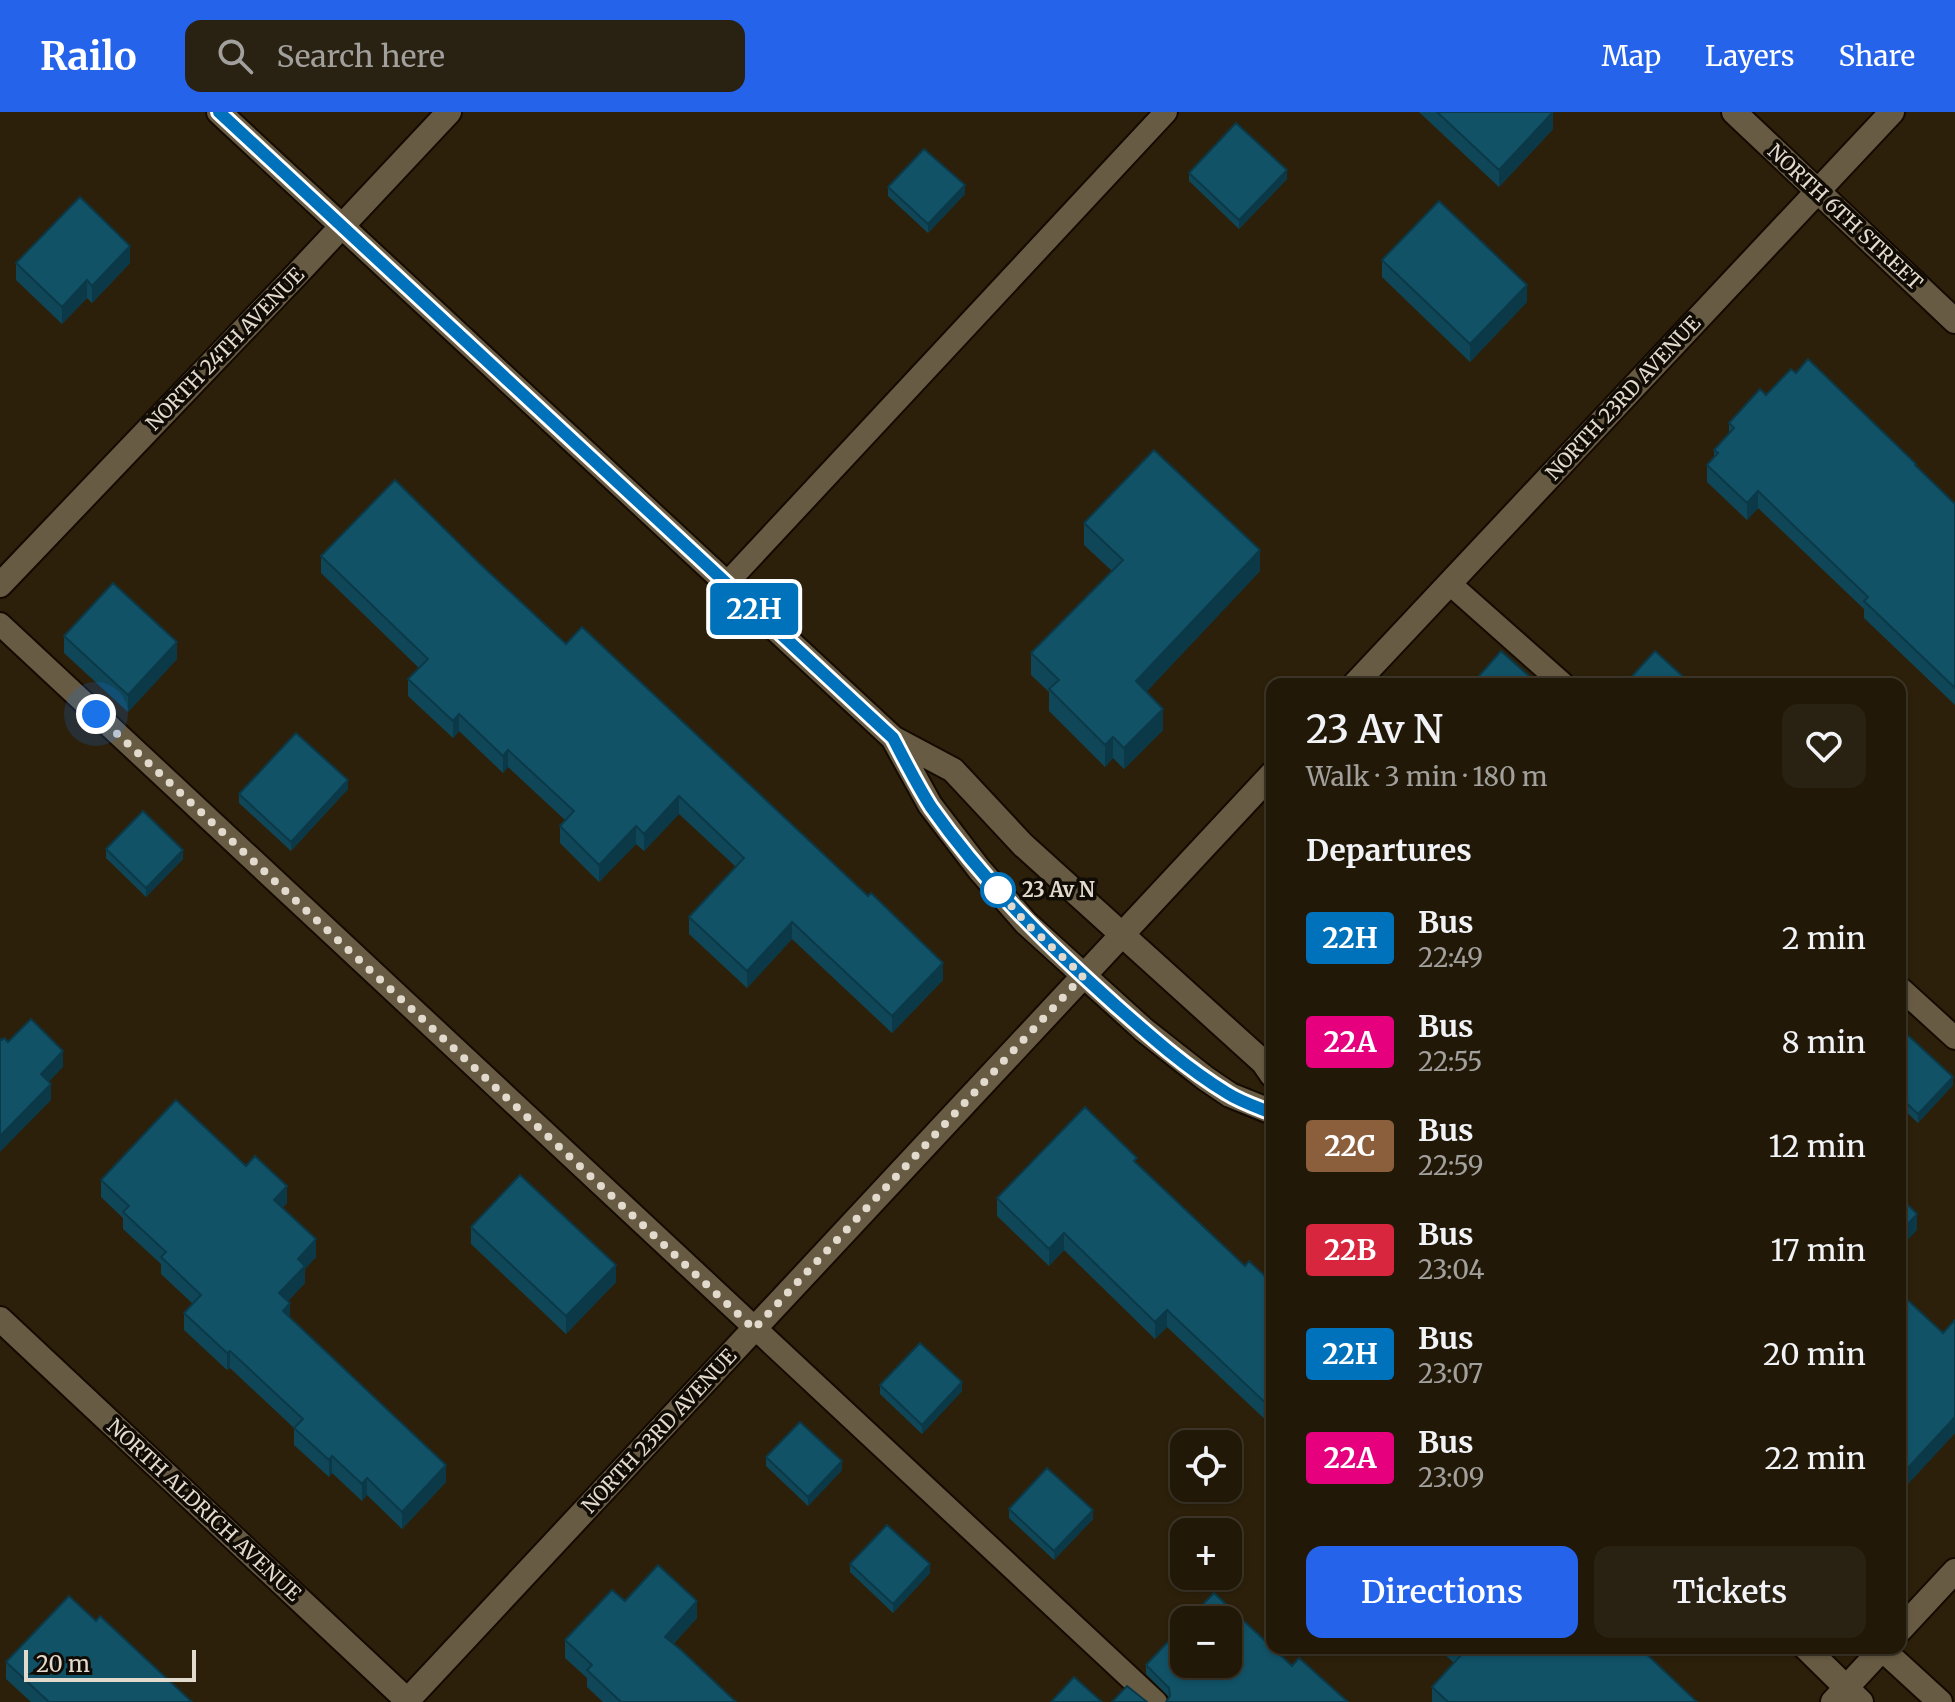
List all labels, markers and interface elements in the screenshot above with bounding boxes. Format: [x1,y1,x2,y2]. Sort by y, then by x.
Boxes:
search box [185,20,745,92]
text: Railo [40,33,137,80]
icon: search [213,34,257,78]
text: Search here [277,37,445,75]
text: Map [1601,38,1661,74]
text: Layers [1705,38,1794,74]
text: Share [1838,38,1915,74]
street label: NORTH 6TH STREET [1763,138,1928,295]
street label: NORTH 24TH AVENUE [140,262,309,435]
street label: NORTH 23RD AVENUE [1540,310,1705,485]
line badge: 22H [708,583,800,635]
text: 22H [726,591,782,627]
your location [76,694,116,734]
button: heart [1782,704,1866,788]
text: 23 Av N [1306,706,1443,753]
text: Walk · 3 min · 180 m [1306,760,1548,793]
text: Departures [1306,831,1472,869]
marker: 23 Av N [981,873,1015,907]
place label: 23 Av N [1022,877,1095,902]
text: Bus [1418,903,1474,941]
text: 2 min [1782,919,1866,957]
text: 22H [1322,920,1378,956]
text: 22:49 [1418,941,1483,974]
text: Bus [1418,1007,1474,1045]
text: 8 min [1782,1023,1866,1061]
text: 22A [1324,1024,1376,1060]
text: 22:55 [1418,1045,1483,1078]
text: Bus [1418,1111,1474,1149]
text: 12 min [1769,1127,1866,1165]
text: 22C [1324,1128,1376,1164]
text: 22:59 [1418,1149,1484,1182]
text: Bus [1418,1215,1474,1253]
text: 17 min [1771,1231,1866,1269]
text: 22B [1324,1232,1376,1268]
text: 23:04 [1418,1253,1485,1286]
text: Bus [1418,1319,1474,1357]
text: 20 min [1763,1335,1866,1373]
text: 22H [1322,1336,1378,1372]
street label: NORTH 23RD AVENUE [576,1343,741,1518]
text: 23:07 [1418,1357,1483,1390]
street label: NORTH ALDRICH AVENUE [102,1413,307,1606]
text: Bus [1418,1423,1474,1461]
map controls [1170,1430,1242,1678]
button: locate [1170,1430,1242,1502]
text: 22 min [1764,1439,1866,1477]
text: 22A [1324,1440,1376,1476]
text: 23:09 [1418,1461,1485,1494]
button: + [1170,1518,1242,1590]
button: Directions [1306,1546,1578,1638]
button: Tickets [1594,1546,1866,1638]
button: − [1170,1606,1242,1678]
scale bar [24,1646,196,1682]
text: 20 m [36,1650,90,1678]

